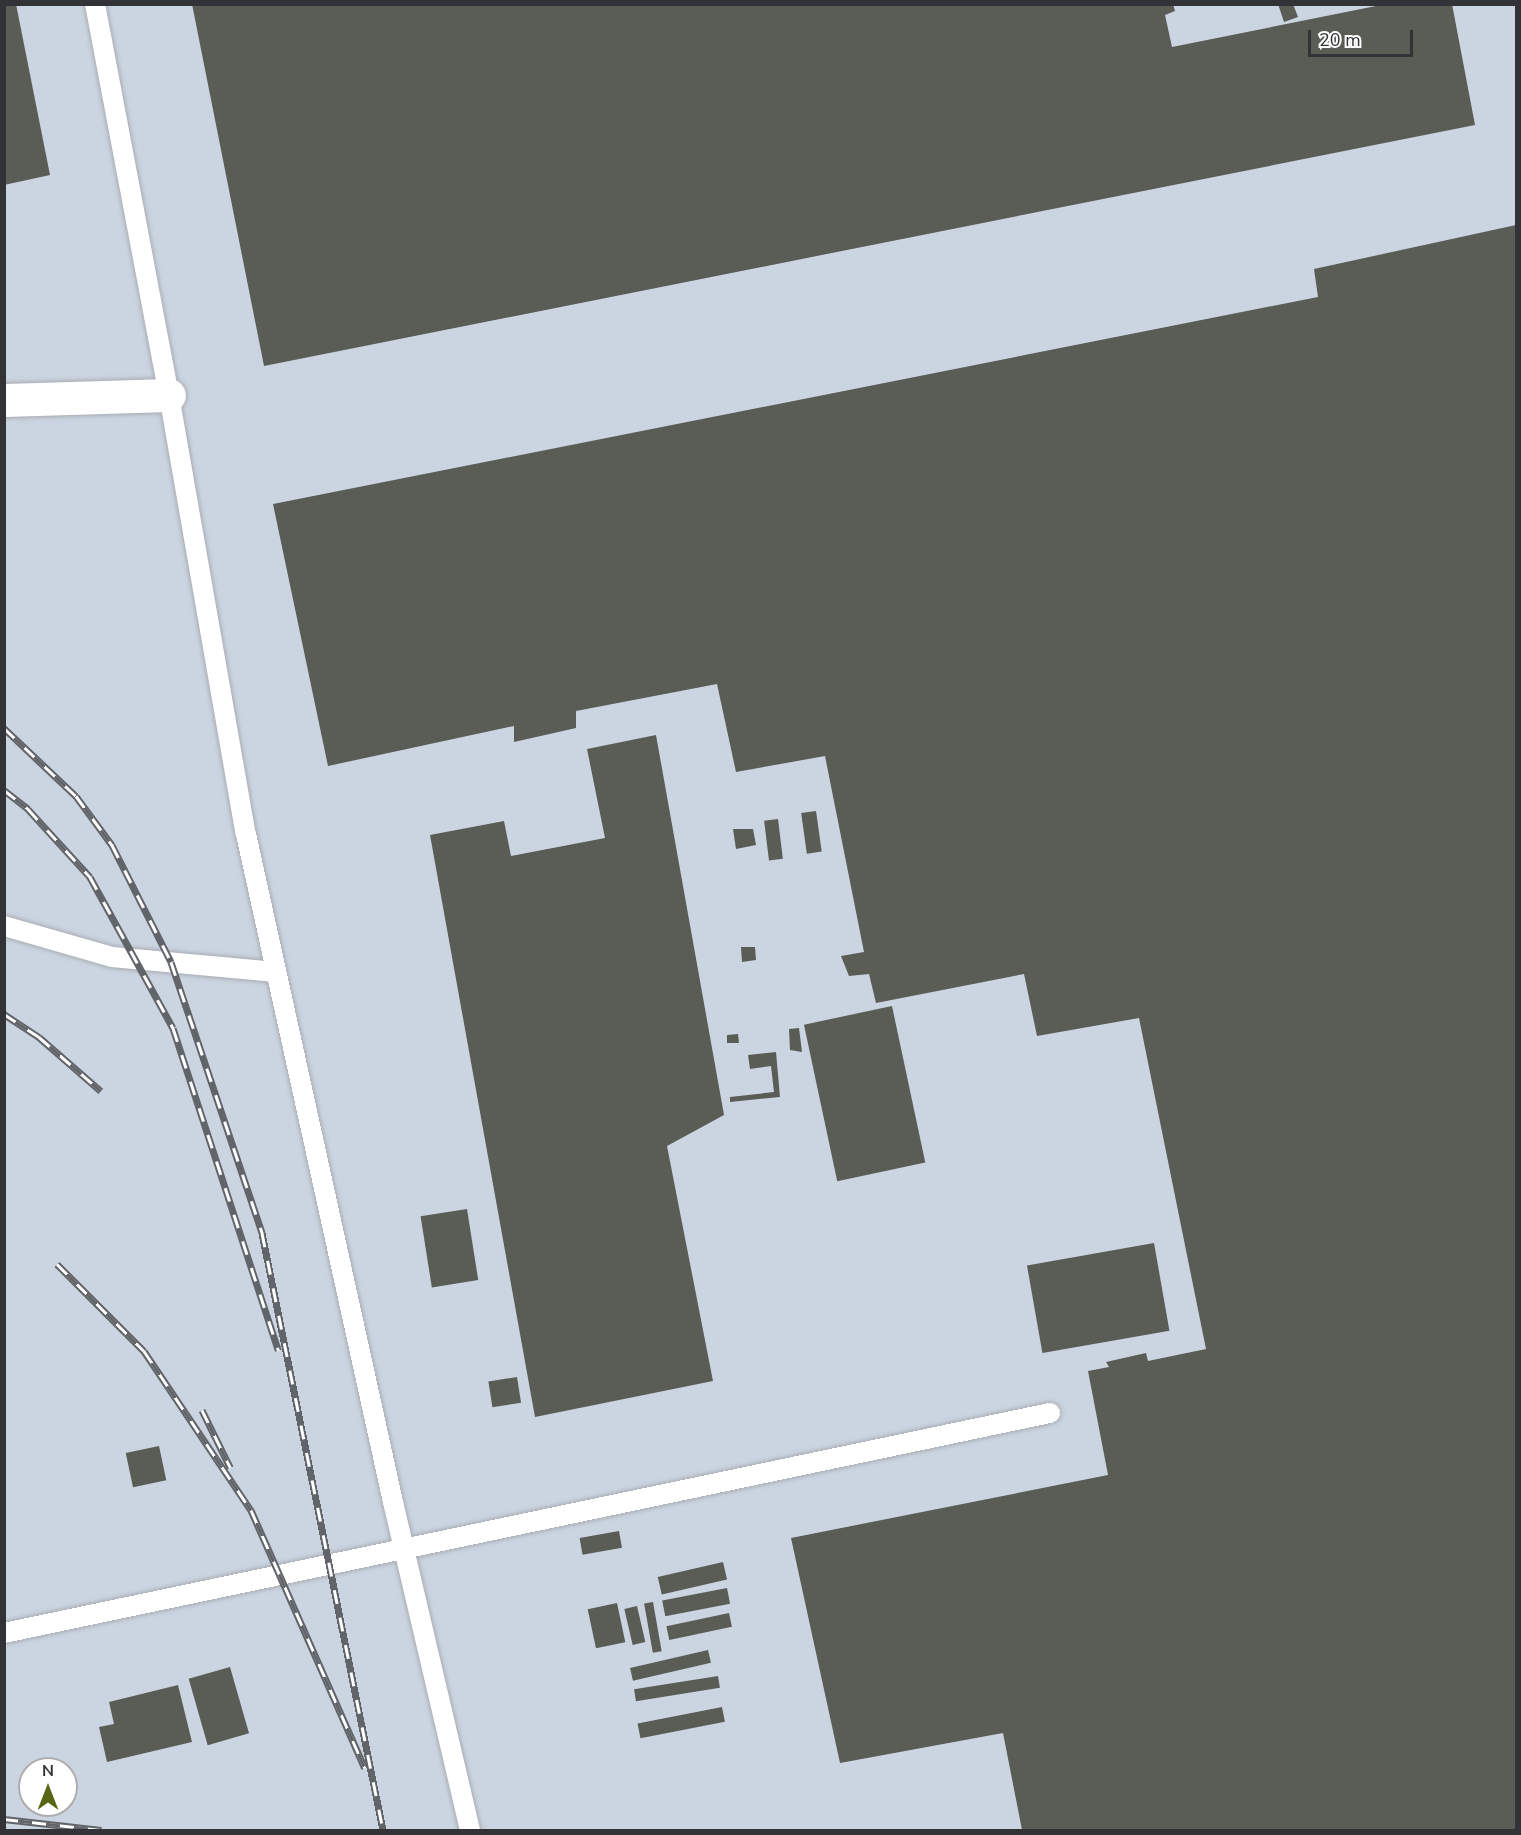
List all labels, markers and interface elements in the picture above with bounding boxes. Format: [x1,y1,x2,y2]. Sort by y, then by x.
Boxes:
scale bar [1311,18,1416,56]
text: 20 m [1319,28,1361,52]
north arrow [18,1757,78,1817]
text: N [42,1760,54,1782]

